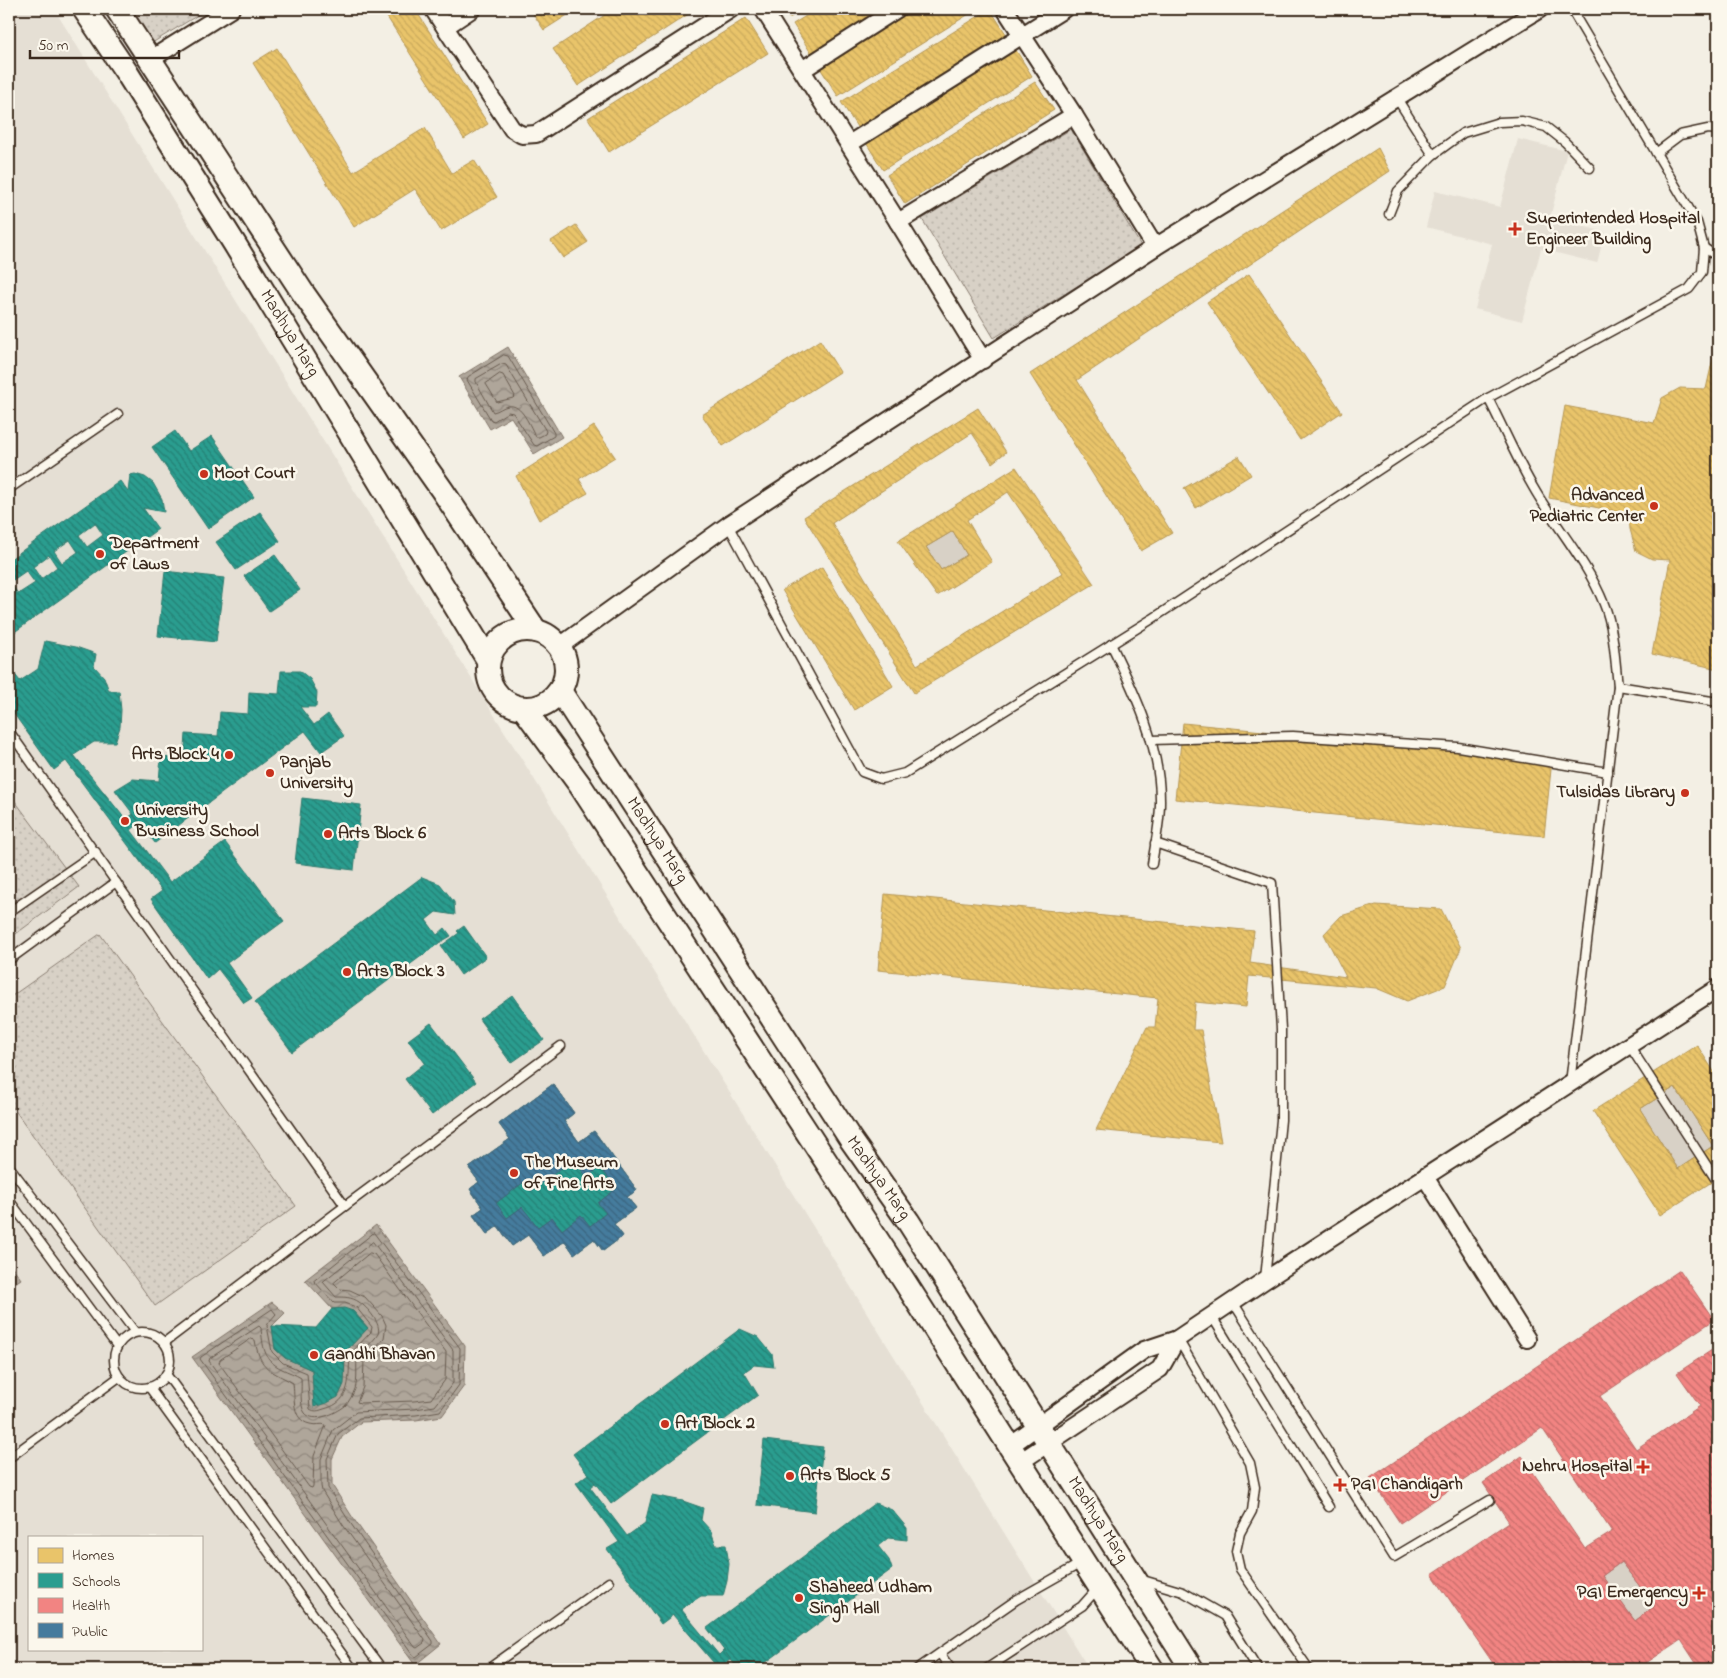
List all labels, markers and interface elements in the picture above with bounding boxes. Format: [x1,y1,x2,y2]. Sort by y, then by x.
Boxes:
scale bar [30,28,179,60]
text: 50 m [38,35,69,57]
place label: Superintended Hospital Engineer Building [1526,206,1700,254]
marker: Superintended Hospital Engineer Building [1508,222,1522,236]
street label: Madhya Marg [253,285,326,383]
place label: Moot Court [214,461,296,487]
marker: Moot Court [198,468,210,480]
place label: Advanced Pediatric Center [1530,483,1645,530]
marker: Advanced Pediatric Center [1648,500,1660,512]
place label: Department of Laws [109,531,200,578]
marker: Department of Laws [94,548,106,560]
place label: Arts Block 4 [131,742,220,768]
marker: Arts Block 4 [223,749,235,761]
place label: Panjab University [280,750,353,798]
marker: Panjab University [264,767,276,779]
place label: Tulsidas Library [1556,780,1675,807]
marker: Tulsidas Library [1679,787,1691,799]
street label: Madhya Marg [619,792,694,889]
place label: University Business School [134,798,259,845]
marker: University Business School [119,815,131,827]
place label: Arts Block 6 [338,821,426,847]
marker: Arts Block 6 [322,828,334,840]
place label: Arts Block 3 [357,959,445,985]
marker: Arts Block 3 [341,966,353,978]
street label: Madhya Marg [839,1131,917,1227]
place label: The Museum of Fine Arts [524,1150,618,1197]
marker: The Museum of Fine Arts [508,1167,520,1179]
place label: Gandhi Bhavan [324,1342,435,1368]
marker: Gandhi Bhavan [308,1349,320,1361]
place label: Art Block 2 [675,1411,755,1437]
marker: Art Block 2 [659,1418,671,1430]
place label: Nehru Hospital [1522,1454,1632,1480]
marker: Nehru Hospital [1636,1460,1650,1474]
place label: Arts Block 5 [800,1463,891,1489]
marker: Arts Block 5 [784,1470,796,1482]
street label: Madhya Marg [1060,1472,1135,1569]
place label: PGI Chandigarh [1351,1472,1463,1499]
marker: PGI Chandigarh [1333,1478,1347,1492]
legend [28,1536,202,1650]
text: Homes [72,1545,115,1567]
text: Schools [72,1571,121,1593]
place label: Shaheed Udham Singh Hall [809,1575,932,1623]
place label: PGI Emergency [1577,1580,1688,1607]
marker: PGI Emergency [1692,1586,1706,1600]
marker: Shaheed Udham Singh Hall [793,1592,805,1604]
text: Health [72,1595,110,1617]
text: Public [72,1621,108,1643]

